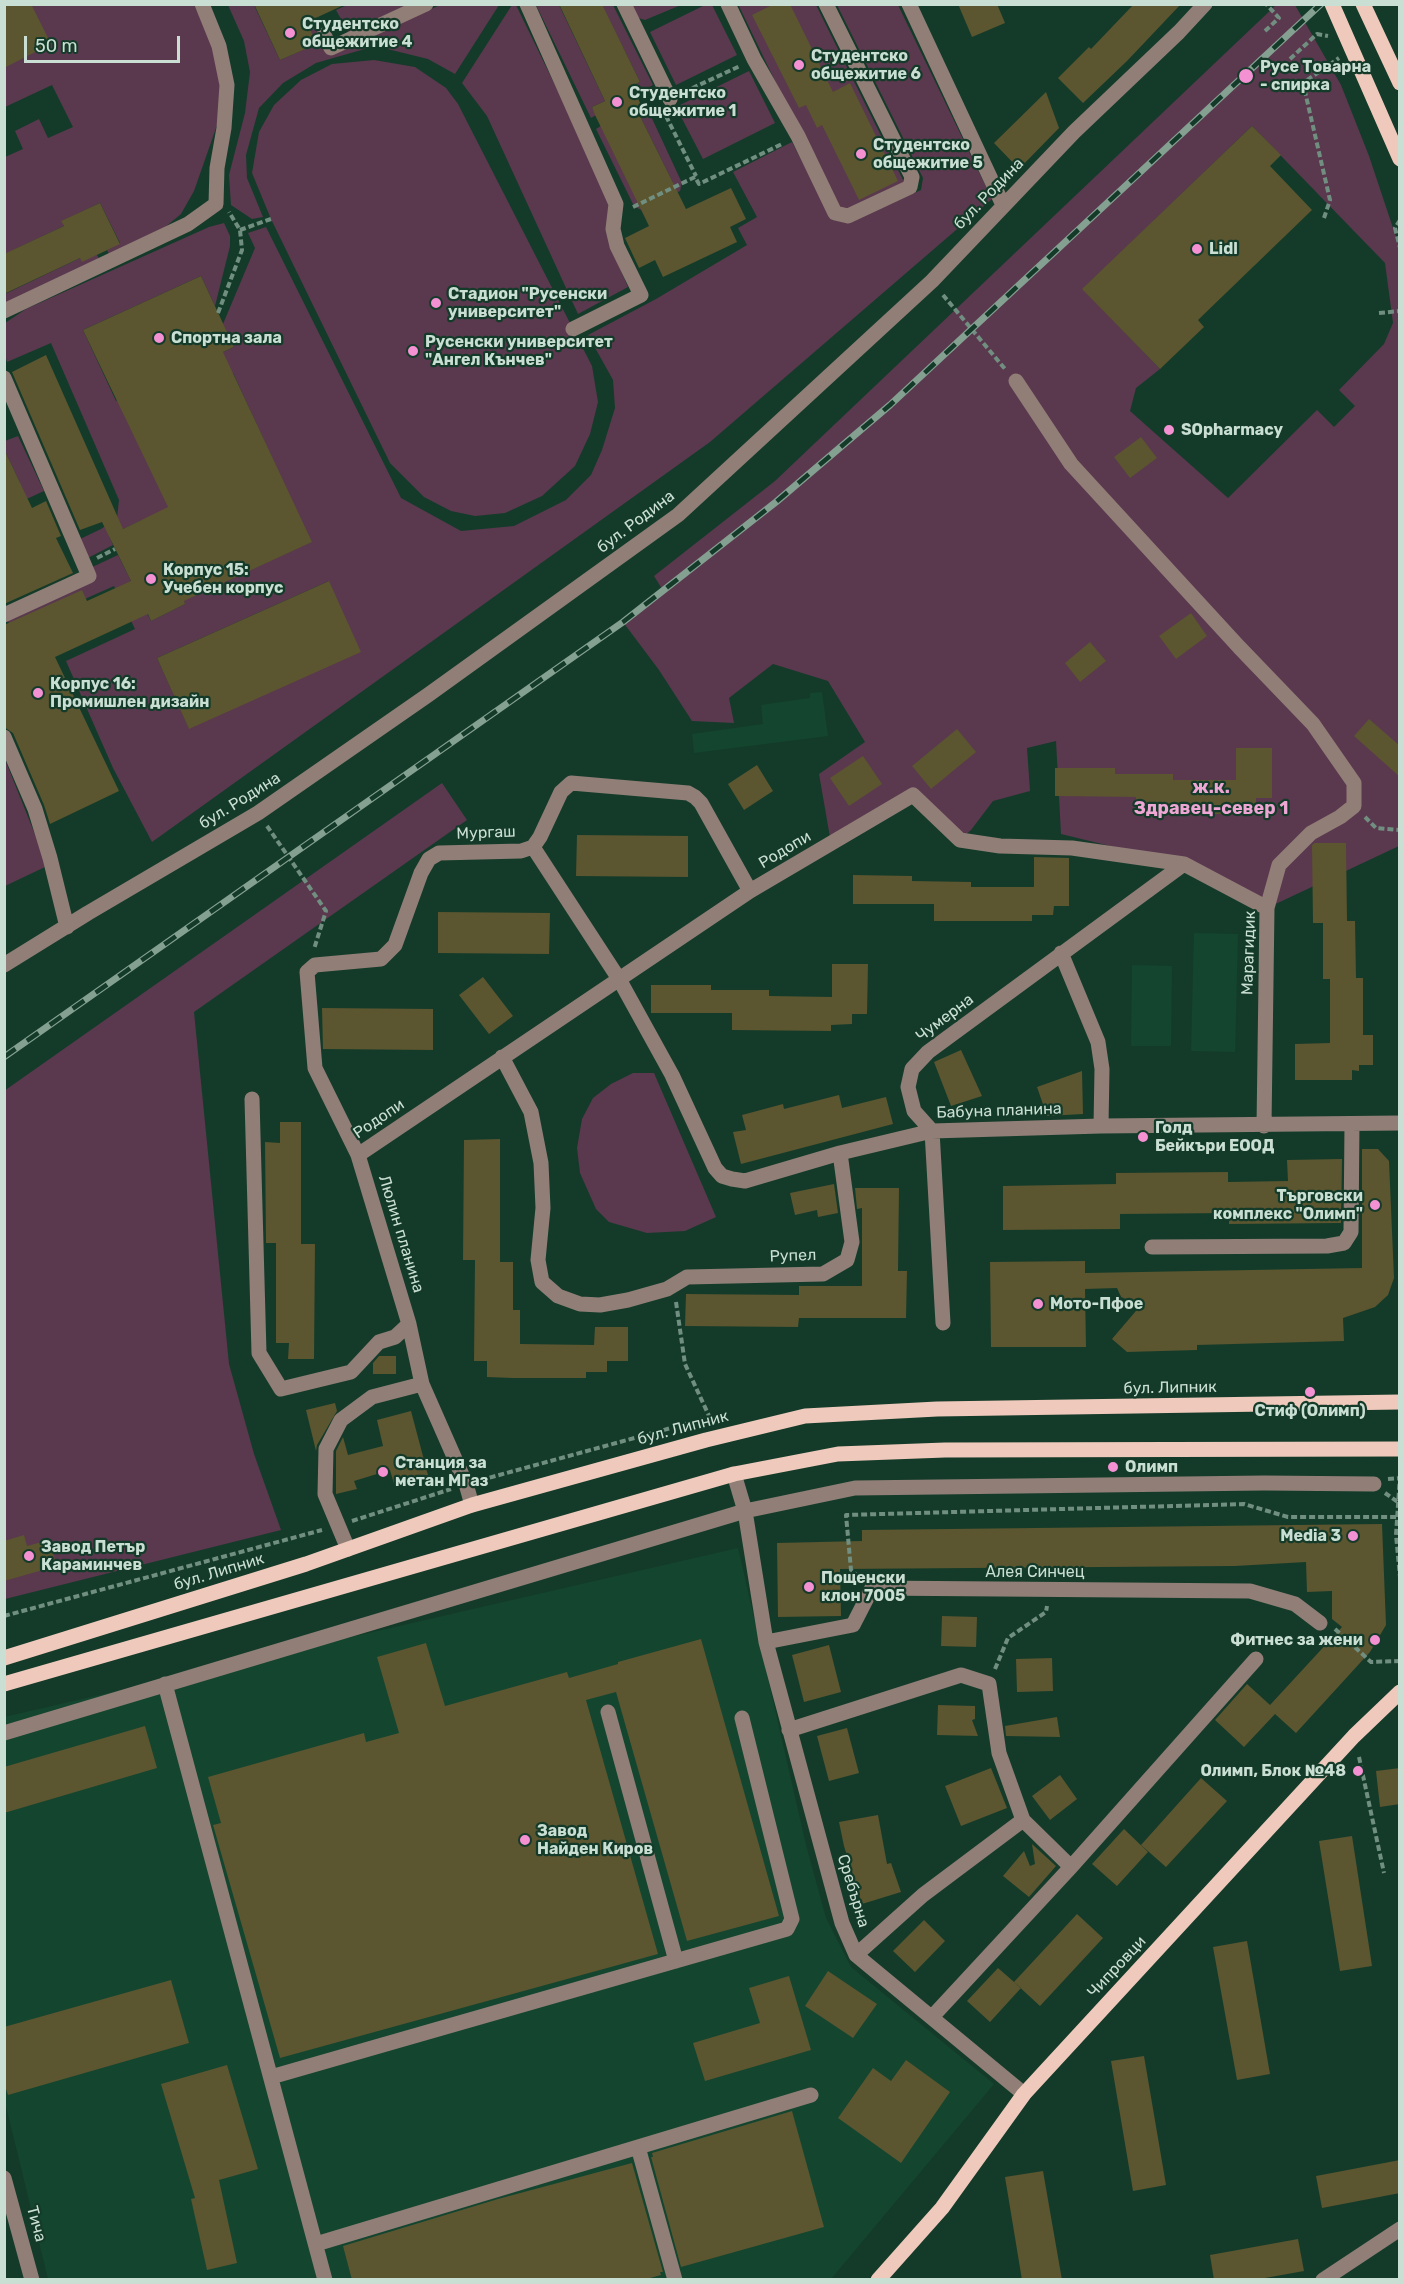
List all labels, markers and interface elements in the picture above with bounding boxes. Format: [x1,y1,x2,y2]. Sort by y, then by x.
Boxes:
place label: Студентско общежитие 4 [302,14,412,52]
scale bar [27,24,183,62]
marker: Студентско общежитие 4 [283,26,297,40]
text: 50 m [35,35,78,57]
place label: Студентско общежитие 6 [811,46,921,84]
place label: Русе Товарна - спирка [1260,57,1371,95]
marker: Студентско общежитие 6 [792,58,806,72]
marker: Русе Товарна - спирка [1237,67,1255,85]
place label: Студентско общежитие 1 [629,83,736,121]
marker: Студентско общежитие 1 [610,95,624,109]
place label: Студентско общежитие 5 [873,135,983,173]
marker: Студентско общежитие 5 [854,147,868,161]
street label: бул. Родина [950,154,1028,234]
place label: Lidl [1209,239,1238,259]
marker: Lidl [1190,242,1204,256]
place label: Стадион "Русенски университет" [448,284,607,322]
marker: Стадион "Русенски университет" [429,296,443,310]
place label: Спортна зала [171,328,282,348]
marker: Спортна зала [152,331,166,345]
place label: Русенски университет "Ангел Кънчев" [425,332,613,370]
marker: Русенски университет "Ангел Кънчев" [406,344,420,358]
place label: SOpharmacy [1181,420,1283,440]
marker: SOpharmacy [1162,423,1176,437]
street label: бул. Родина [593,487,679,557]
place label: Корпус 15: Учебен корпус [163,560,283,598]
marker: Корпус 15: Учебен корпус [144,572,158,586]
place label: Корпус 16: Промишлен дизайн [50,674,209,712]
marker: Корпус 16: Промишлен дизайн [31,686,45,700]
street label: бул. Родина [196,768,284,834]
district label: ж.к. Здравец-север 1 [1134,777,1288,820]
street label: Мургаш [456,822,516,844]
street label: Родопи [755,827,815,873]
street label: Марагидик [1238,910,1260,996]
street label: Чумерна [912,990,978,1046]
street label: Родопи [350,1095,408,1143]
street label: Бабуна планина [936,1099,1062,1123]
place label: Голд Бейкъри ЕООД [1155,1118,1274,1156]
marker: Голд Бейкъри ЕООД [1136,1130,1150,1144]
street label: Люлин планина [374,1173,428,1295]
place label: Търговски комплекс "Олимп" [1213,1186,1363,1224]
marker: Търговски комплекс "Олимп" [1368,1198,1382,1212]
street label: Рупел [769,1246,817,1266]
place label: Мото-Пфое [1050,1294,1143,1314]
marker: Мото-Пфое [1031,1297,1045,1311]
street label: бул. Липник [1123,1378,1217,1398]
marker: Стиф (Олимп) [1303,1385,1317,1399]
place label: Стиф (Олимп) [1254,1401,1366,1421]
street label: бул. Липник [635,1407,731,1449]
place label: Станция за метан МГаз [395,1453,489,1491]
place label: Олимп [1125,1457,1178,1477]
marker: Олимп [1106,1460,1120,1474]
marker: Станция за метан МГаз [376,1465,390,1479]
place label: Media 3 [1280,1526,1341,1546]
marker: Media 3 [1346,1529,1360,1543]
place label: Завод Петър Караминчев [41,1537,145,1575]
marker: Завод Петър Караминчев [22,1549,36,1563]
street label: бул. Липник [172,1549,266,1595]
street label: Алея Синчец [985,1562,1085,1582]
place label: Пощенски клон 7005 [821,1568,905,1606]
marker: Пощенски клон 7005 [802,1580,816,1594]
place label: Фитнес за жени [1230,1630,1363,1650]
marker: Фитнес за жени [1368,1633,1382,1647]
place label: Олимп, Блок №48 [1200,1761,1346,1781]
marker: Олимп, Блок №48 [1351,1764,1365,1778]
place label: Завод Найден Киров [537,1821,653,1859]
marker: Завод Найден Киров [518,1833,532,1847]
street label: Сребърна [833,1852,873,1930]
street label: Чипровци [1084,1932,1150,2002]
street label: Тича [22,2204,50,2244]

